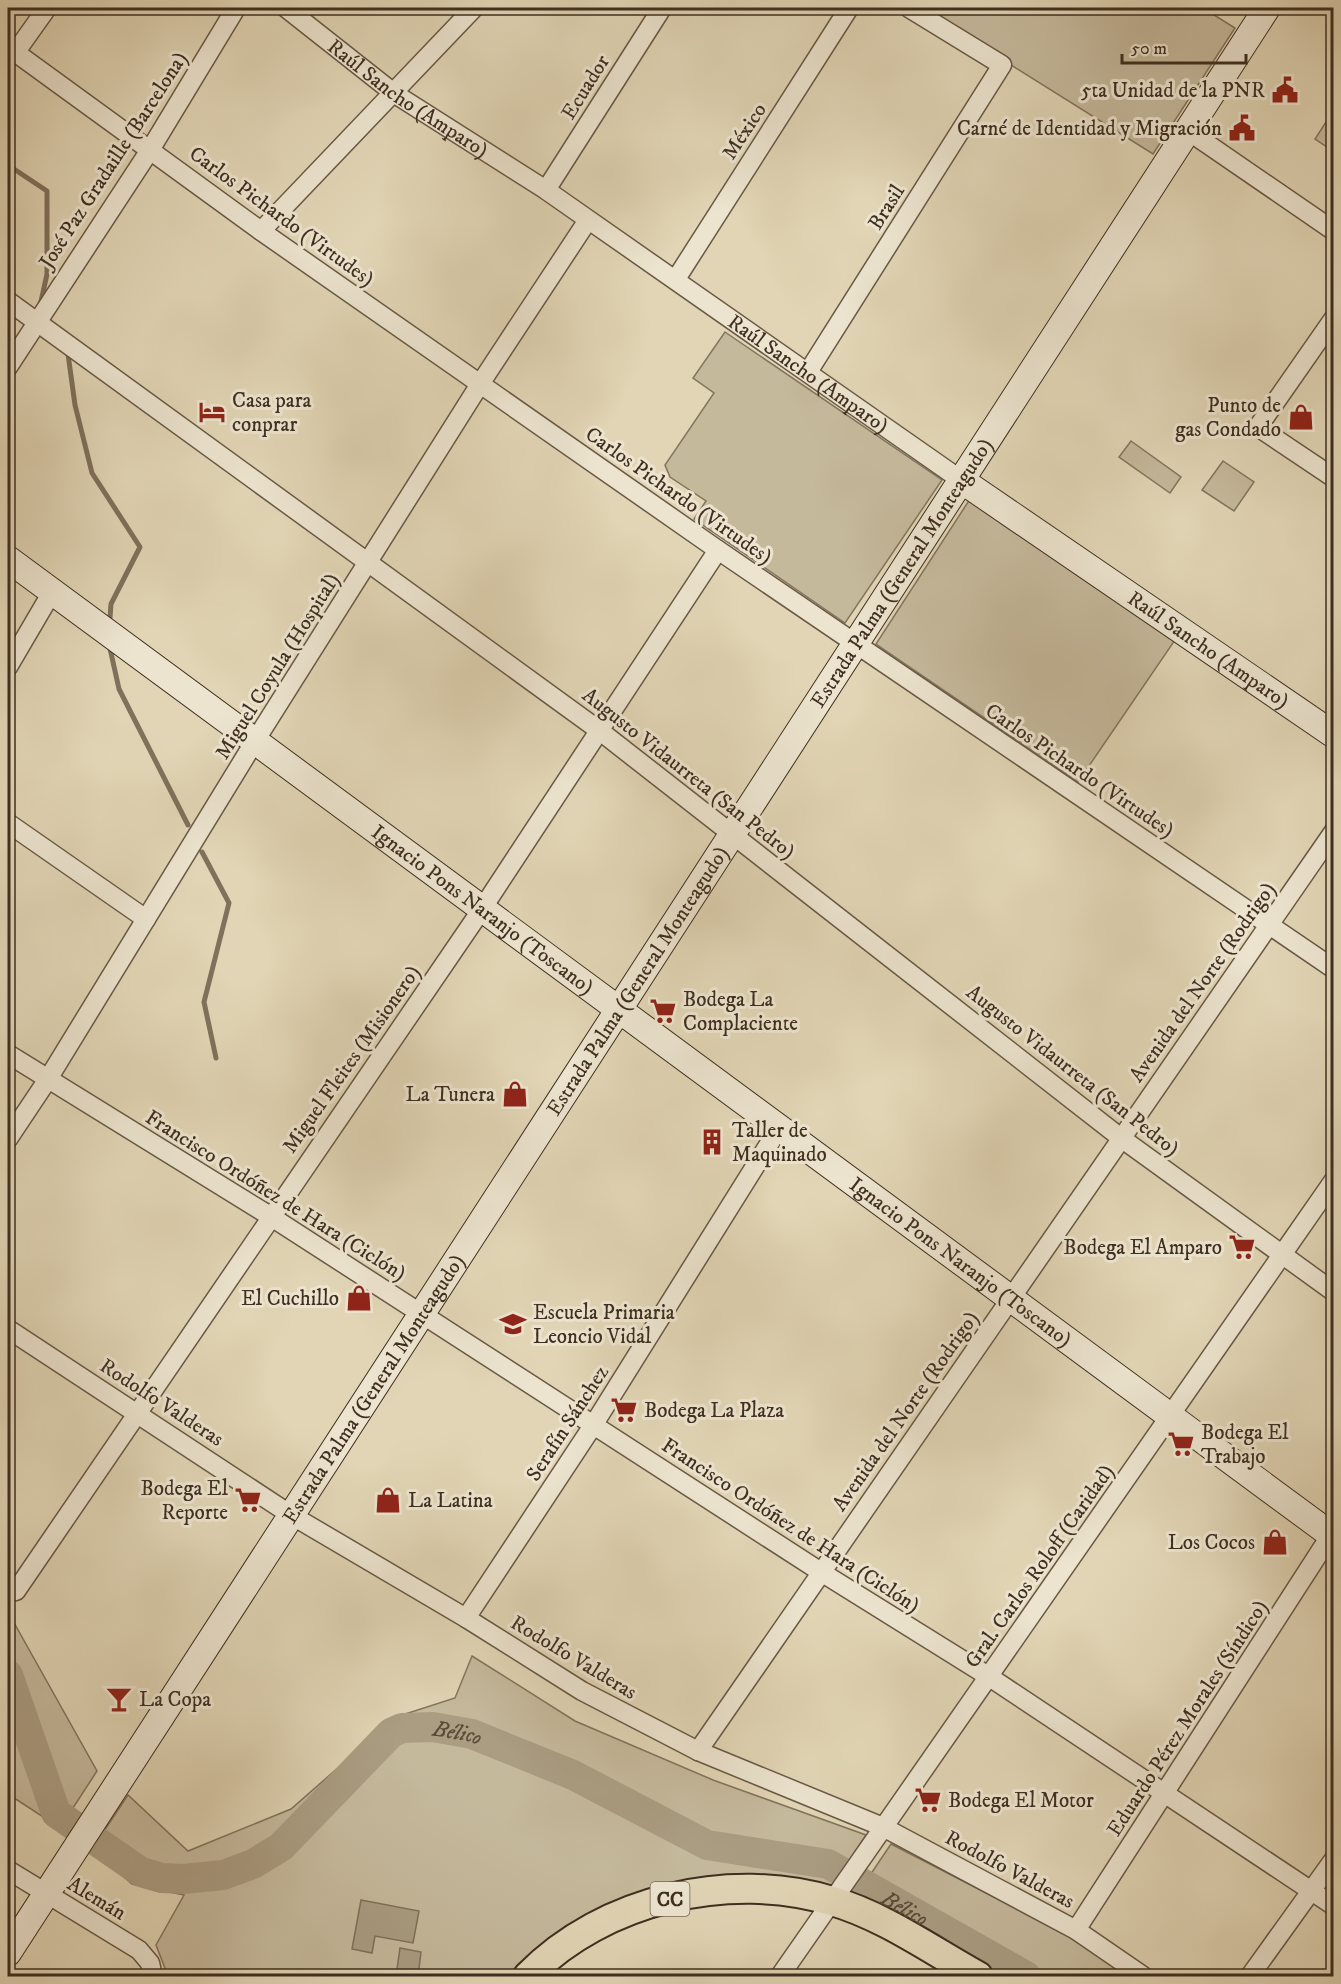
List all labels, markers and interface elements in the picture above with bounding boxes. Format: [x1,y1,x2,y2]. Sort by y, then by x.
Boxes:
scale bar [1122,27,1246,65]
street label: Raúl Sancho (Amparo) [322,34,493,164]
text: 50 m [1131,38,1167,60]
street label: José Paz Gradaille (Barcelona) [33,47,194,275]
street label: Ecuador [556,50,616,125]
public building icon: 5ta Unidad de la PNR [1270,75,1300,105]
place label: 5ta Unidad de la PNR [1081,78,1265,104]
street label: México [717,98,773,165]
public building icon: Carné de Identidad y Migración [1227,113,1257,143]
place label: Carné de Identidad y Migración [957,116,1222,142]
street label: Carlos Pichardo (Virtudes) [184,141,379,293]
street label: Brasil [863,179,911,235]
street label: Raúl Sancho (Amparo) [723,309,893,439]
place label: Casa para conprar [232,388,312,438]
place label: Punto de gas Condado [1175,393,1281,443]
hotel icon: Casa para conprar [197,397,227,427]
shop icon: Punto de gas Condado [1286,402,1316,432]
street label: Carlos Pichardo (Virtudes) [580,421,777,570]
street label: Estrada Palma (General Monteagudo) [805,434,999,713]
street label: Miguel Coyula (Hospital) [210,569,346,765]
street label: Raúl Sancho (Amparo) [1122,586,1294,715]
street label: Augusto Vidaurreta (San Pedro) [577,682,800,865]
street label: Carlos Pichardo (Virtudes) [980,698,1179,844]
street label: Ignacio Pons Naranjo (Toscano) [366,819,599,1001]
street label: Estrada Palma (General Monteagudo) [541,842,735,1121]
street label: Avenida del Norte (Rodrigo) [1124,878,1282,1088]
street label: Miguel Fleites (Misionero) [277,961,427,1159]
street label: Augusto Vidaurreta (San Pedro) [961,979,1184,1162]
place label: Bodega La Complaciente [683,987,798,1037]
supermarket icon: Bodega La Complaciente [648,996,678,1026]
shop icon: La Tunera [500,1079,530,1109]
place label: La Tunera [406,1082,495,1108]
street label: Francisco Ordóñez de Hara (Ciclón) [140,1105,411,1287]
place label: Taller de Maquinado [732,1118,827,1168]
building icon: Taller de Maquinado [697,1127,727,1157]
street label: Ignacio Pons Naranjo (Toscano) [844,1172,1077,1353]
supermarket icon: Bodega El Amparo [1227,1232,1257,1262]
place label: Bodega El Amparo [1063,1235,1222,1261]
street label: Estrada Palma (General Monteagudo) [277,1250,471,1529]
shop icon: El Cuchillo [344,1283,374,1313]
place label: El Cuchillo [241,1286,339,1312]
place label: Escuela Primaria Leoncio Vidal [533,1300,675,1350]
street label: Avenida del Norte (Rodrigo) [827,1307,985,1517]
school or university icon: Escuela Primaria Leoncio Vidal [498,1309,528,1339]
street label: Rodolfo Valderas [95,1353,228,1453]
street label: Serafín Sánchez [521,1361,615,1486]
supermarket icon: Bodega La Plaza [609,1395,639,1425]
place label: Bodega La Plaza [644,1398,784,1424]
place label: Bodega El Trabajo [1201,1420,1289,1470]
supermarket icon: Bodega El Trabajo [1166,1429,1196,1459]
street label: Francisco Ordóñez de Hara (Ciclón) [657,1433,924,1619]
street label: Gral. Carlos Roloff (Caridad) [960,1460,1120,1673]
place label: Bodega El Reporte [141,1476,229,1526]
supermarket icon: Bodega El Reporte [233,1485,263,1515]
shop icon: La Latina [373,1485,403,1515]
place label: La Latina [408,1488,493,1514]
shop icon: Los Cocos [1260,1527,1290,1557]
place label: Los Cocos [1168,1530,1255,1556]
street label: Eduardo Pérez Morales (Síndico) [1102,1595,1274,1842]
street label: Rodolfo Valderas [506,1610,641,1706]
bar icon: La Copa [104,1684,134,1714]
place label: La Copa [139,1687,211,1713]
water label: Bélico [430,1715,486,1752]
supermarket icon: Bodega El Motor [913,1785,943,1815]
place label: Bodega El Motor [948,1788,1094,1814]
street label: Rodolfo Valderas [941,1825,1079,1915]
street label: Alemán [62,1871,131,1926]
road number: CC [650,1882,690,1916]
water label: Bélico [876,1885,933,1933]

